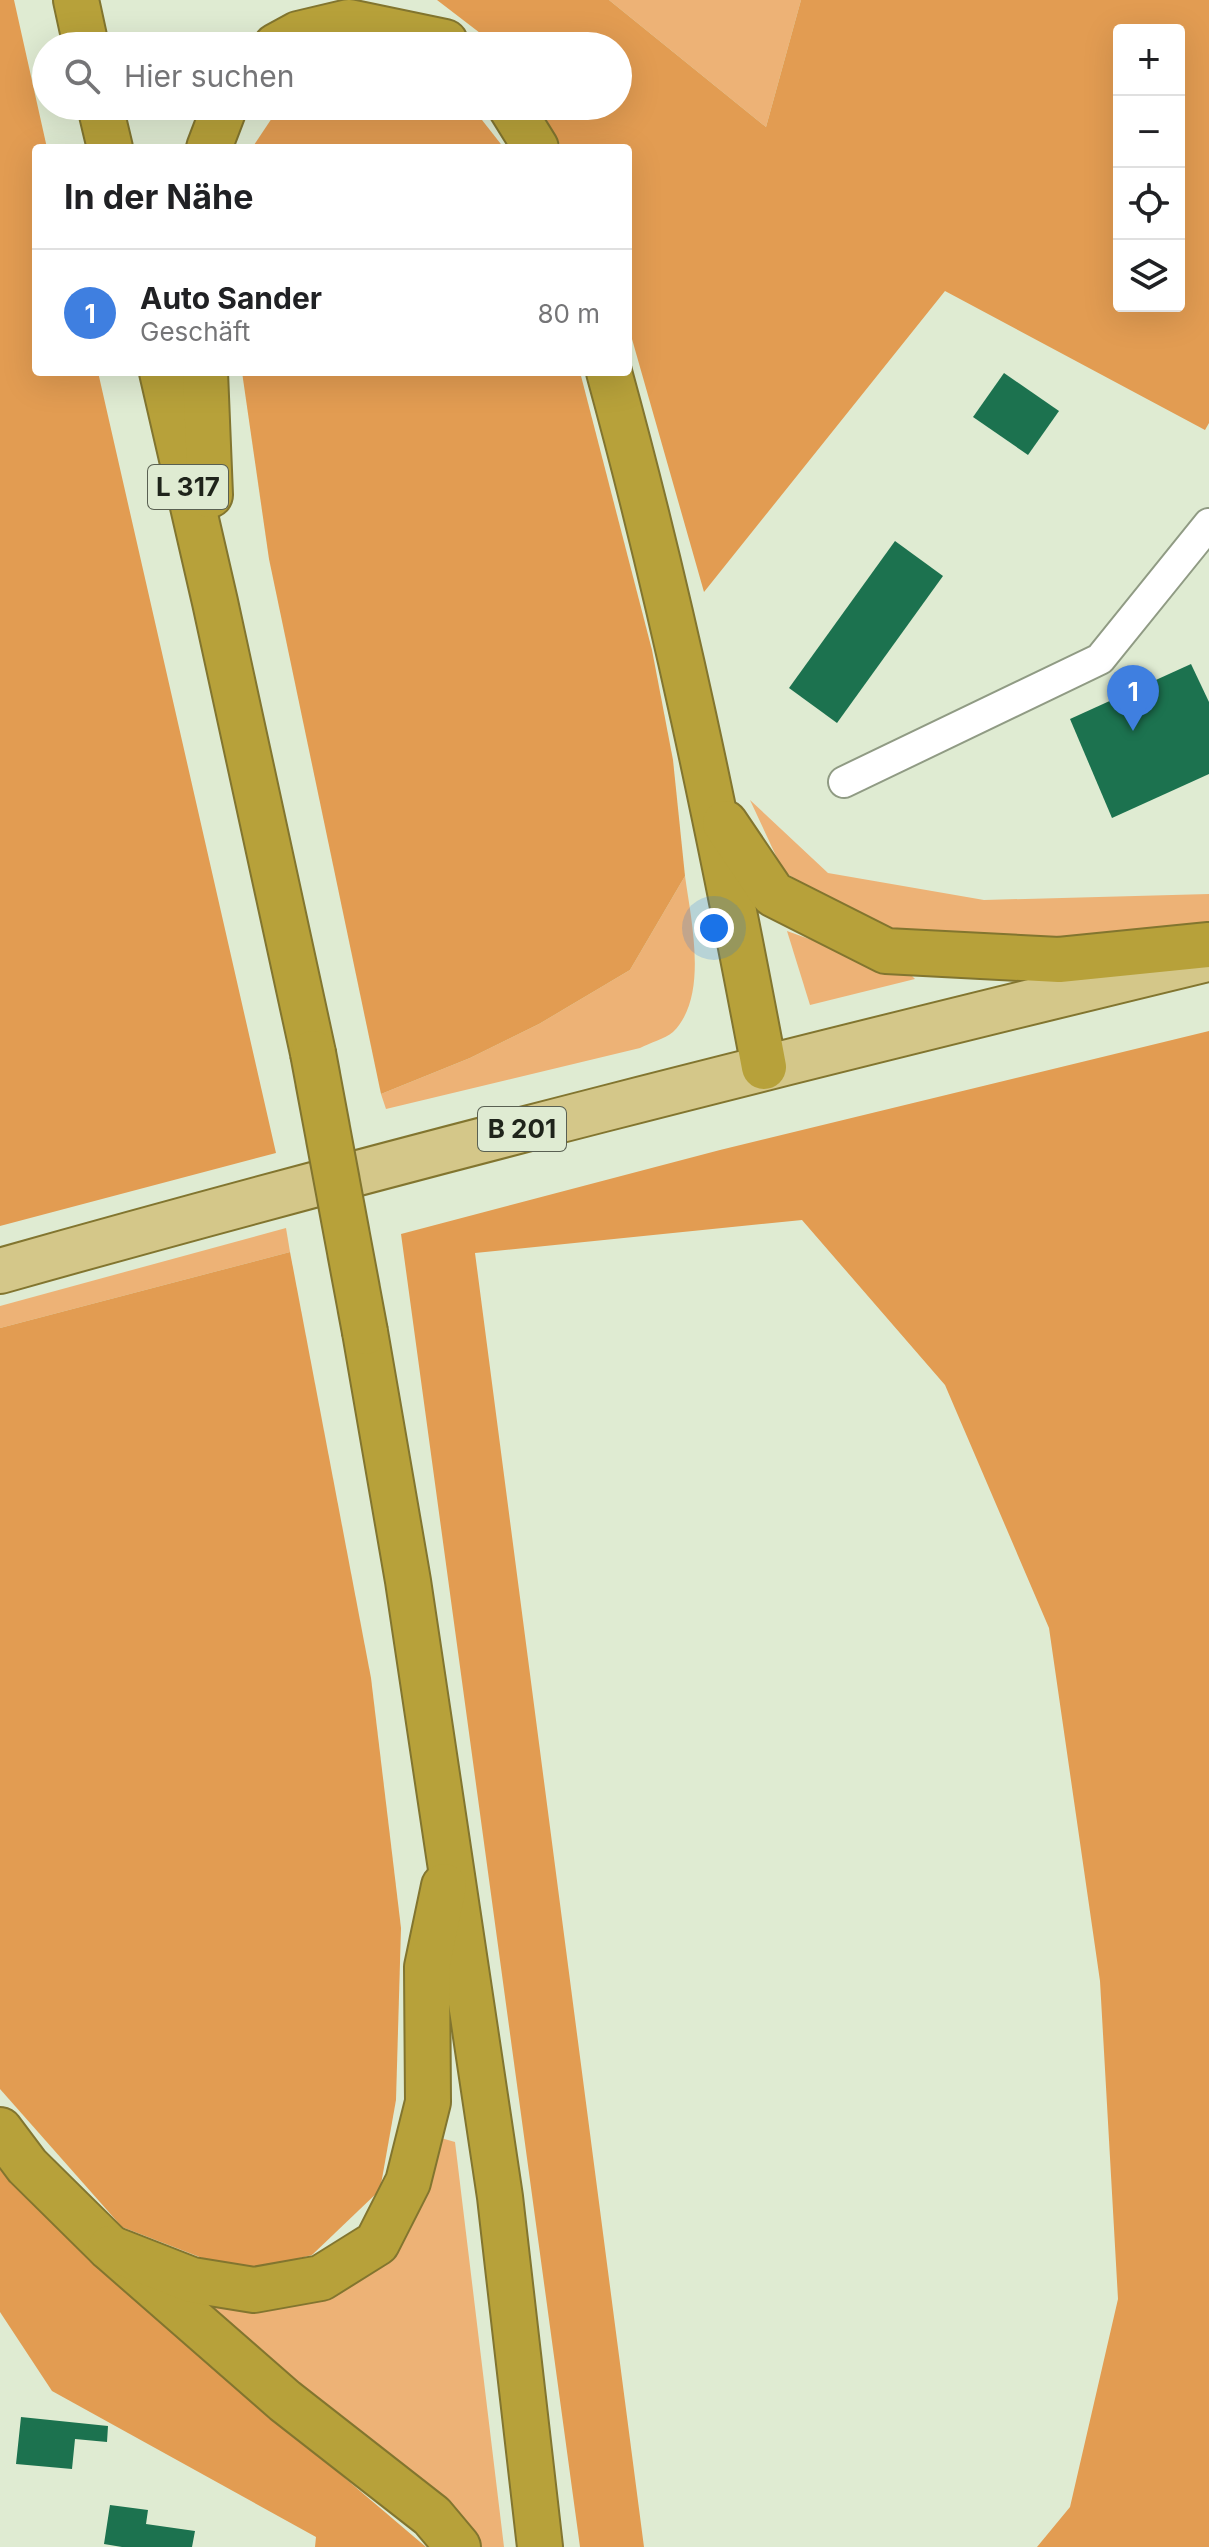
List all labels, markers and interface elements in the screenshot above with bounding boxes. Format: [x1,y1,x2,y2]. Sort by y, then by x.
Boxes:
map controls [1113,24,1185,312]
button: + [1113,24,1185,96]
search box [32,32,632,120]
icon: search [60,54,104,98]
text: Hier suchen [124,58,294,94]
button: − [1113,96,1185,168]
button: locate [1113,168,1185,240]
text: In der Nähe [64,176,253,217]
button: layers [1113,240,1185,312]
text: Auto Sander [140,280,322,316]
text: 1 [84,298,96,329]
text: 80 m [537,298,600,329]
text: Geschäft [140,316,250,347]
road number: L 317 [148,465,228,509]
pin: 1 [1107,665,1159,731]
your location [694,908,734,948]
road number: B 201 [478,1107,566,1151]

